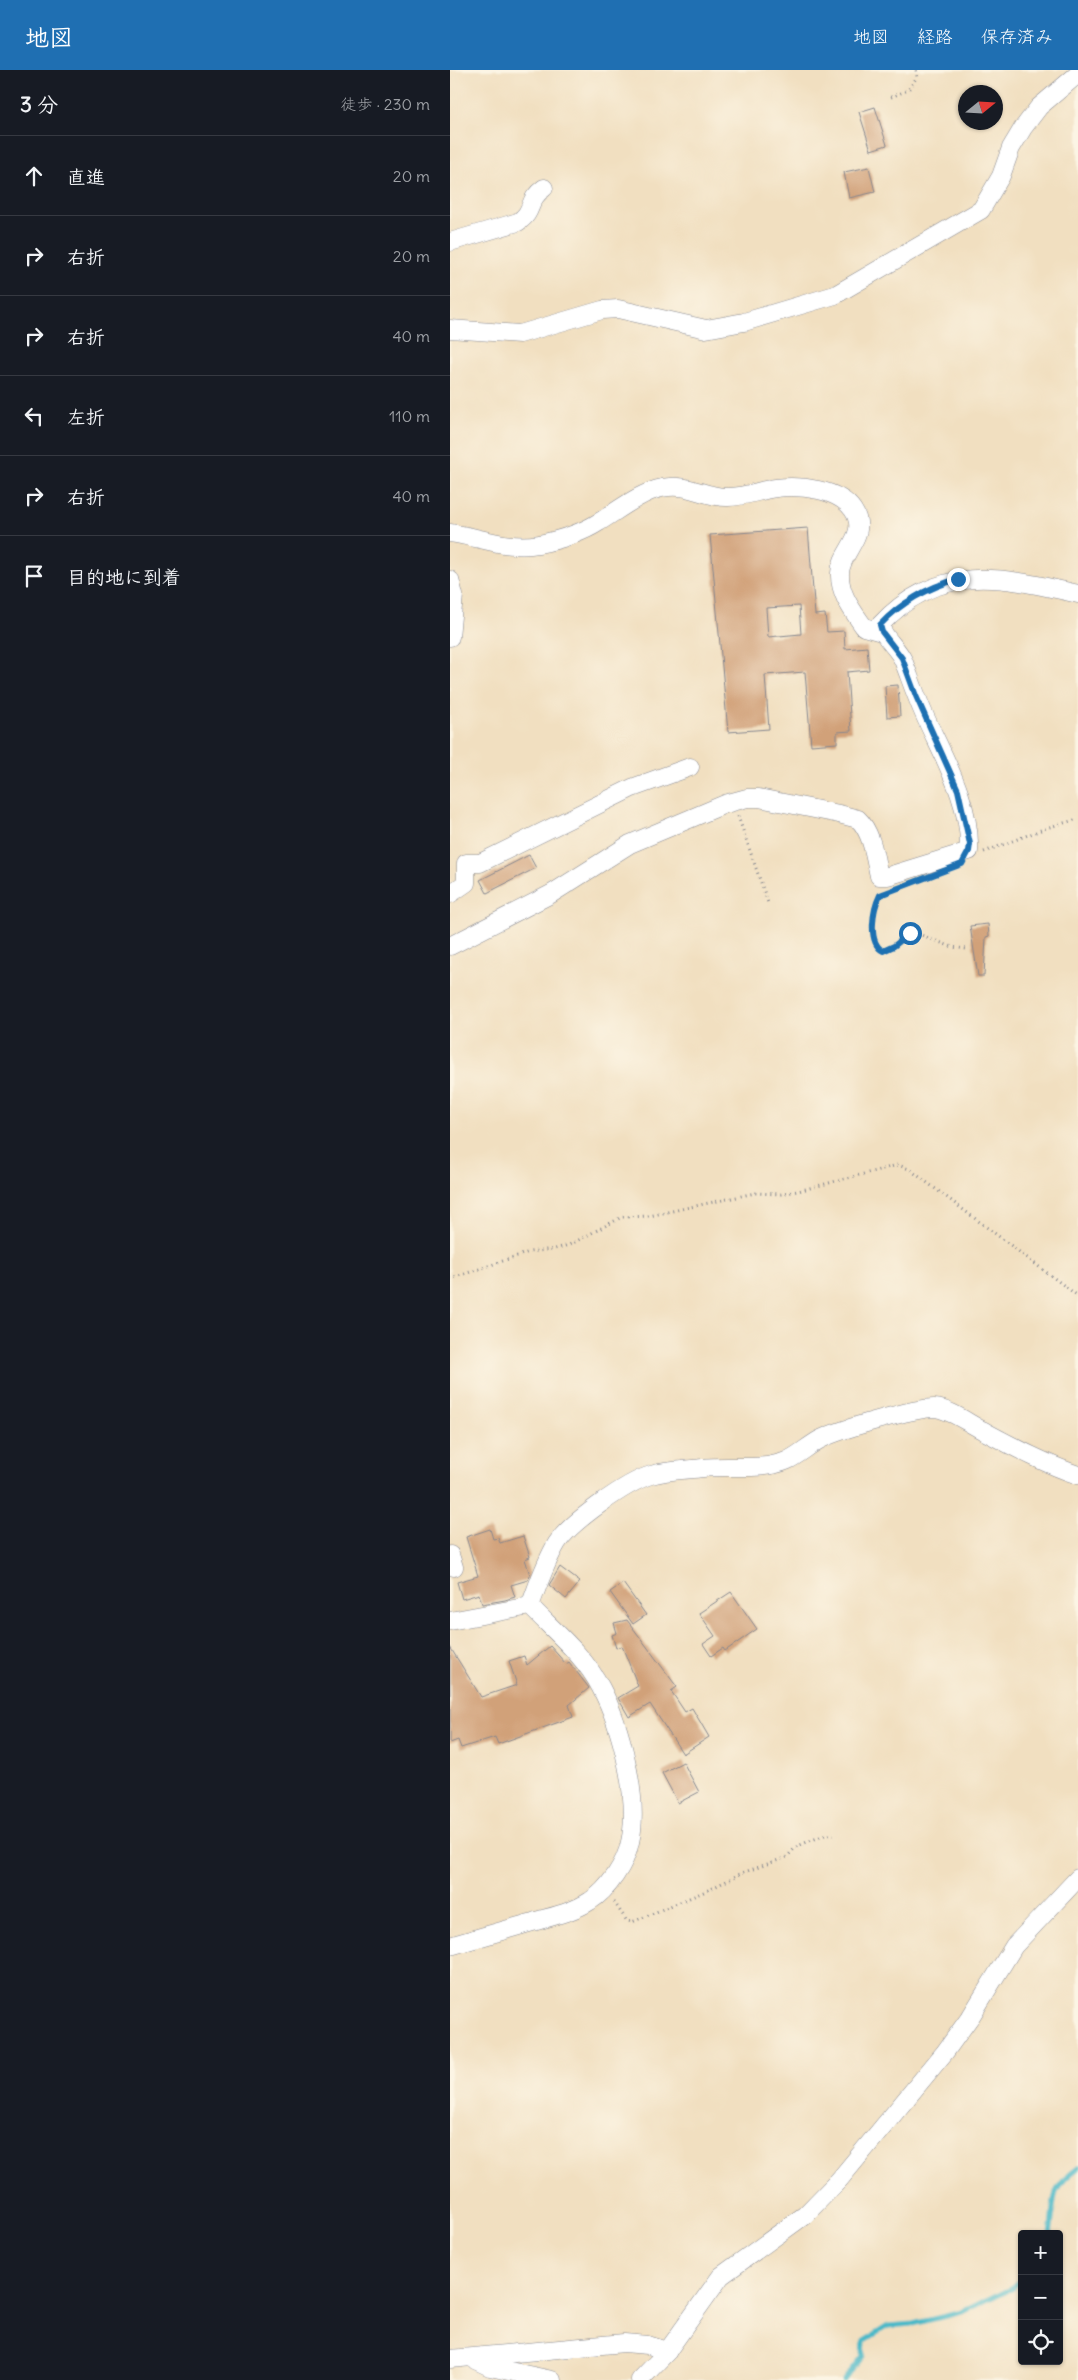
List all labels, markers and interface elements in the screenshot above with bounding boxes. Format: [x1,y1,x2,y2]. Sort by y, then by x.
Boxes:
text: 地図 [25,22,73,52]
text: 地図 [853,25,889,48]
text: 経路 [917,25,953,48]
text: 保存済み [981,25,1053,48]
north arrow [958,85,1003,130]
text: 3 分 [20,91,58,118]
text: 徒歩 · 230 m [341,94,430,114]
icon: ahead [20,162,48,190]
text: 直進 [67,165,105,189]
text: 20 m [393,166,430,186]
icon: right [20,242,48,270]
text: 右折 [67,245,105,269]
text: 20 m [393,246,430,266]
icon: right [20,322,48,350]
text: 右折 [67,325,105,349]
text: 40 m [392,326,430,346]
icon: left [20,402,48,430]
text: 左折 [67,405,105,429]
text: 110 m [389,406,430,426]
icon: right [20,482,48,510]
text: 右折 [67,485,105,509]
text: 40 m [392,486,430,506]
icon: arrive [20,562,48,590]
text: 目的地に到着 [67,565,181,589]
route end [947,568,970,591]
route start [899,922,922,945]
map controls [1018,2230,1063,2365]
button: + [1018,2230,1063,2275]
button: − [1018,2275,1063,2320]
button: locate [1018,2320,1063,2365]

